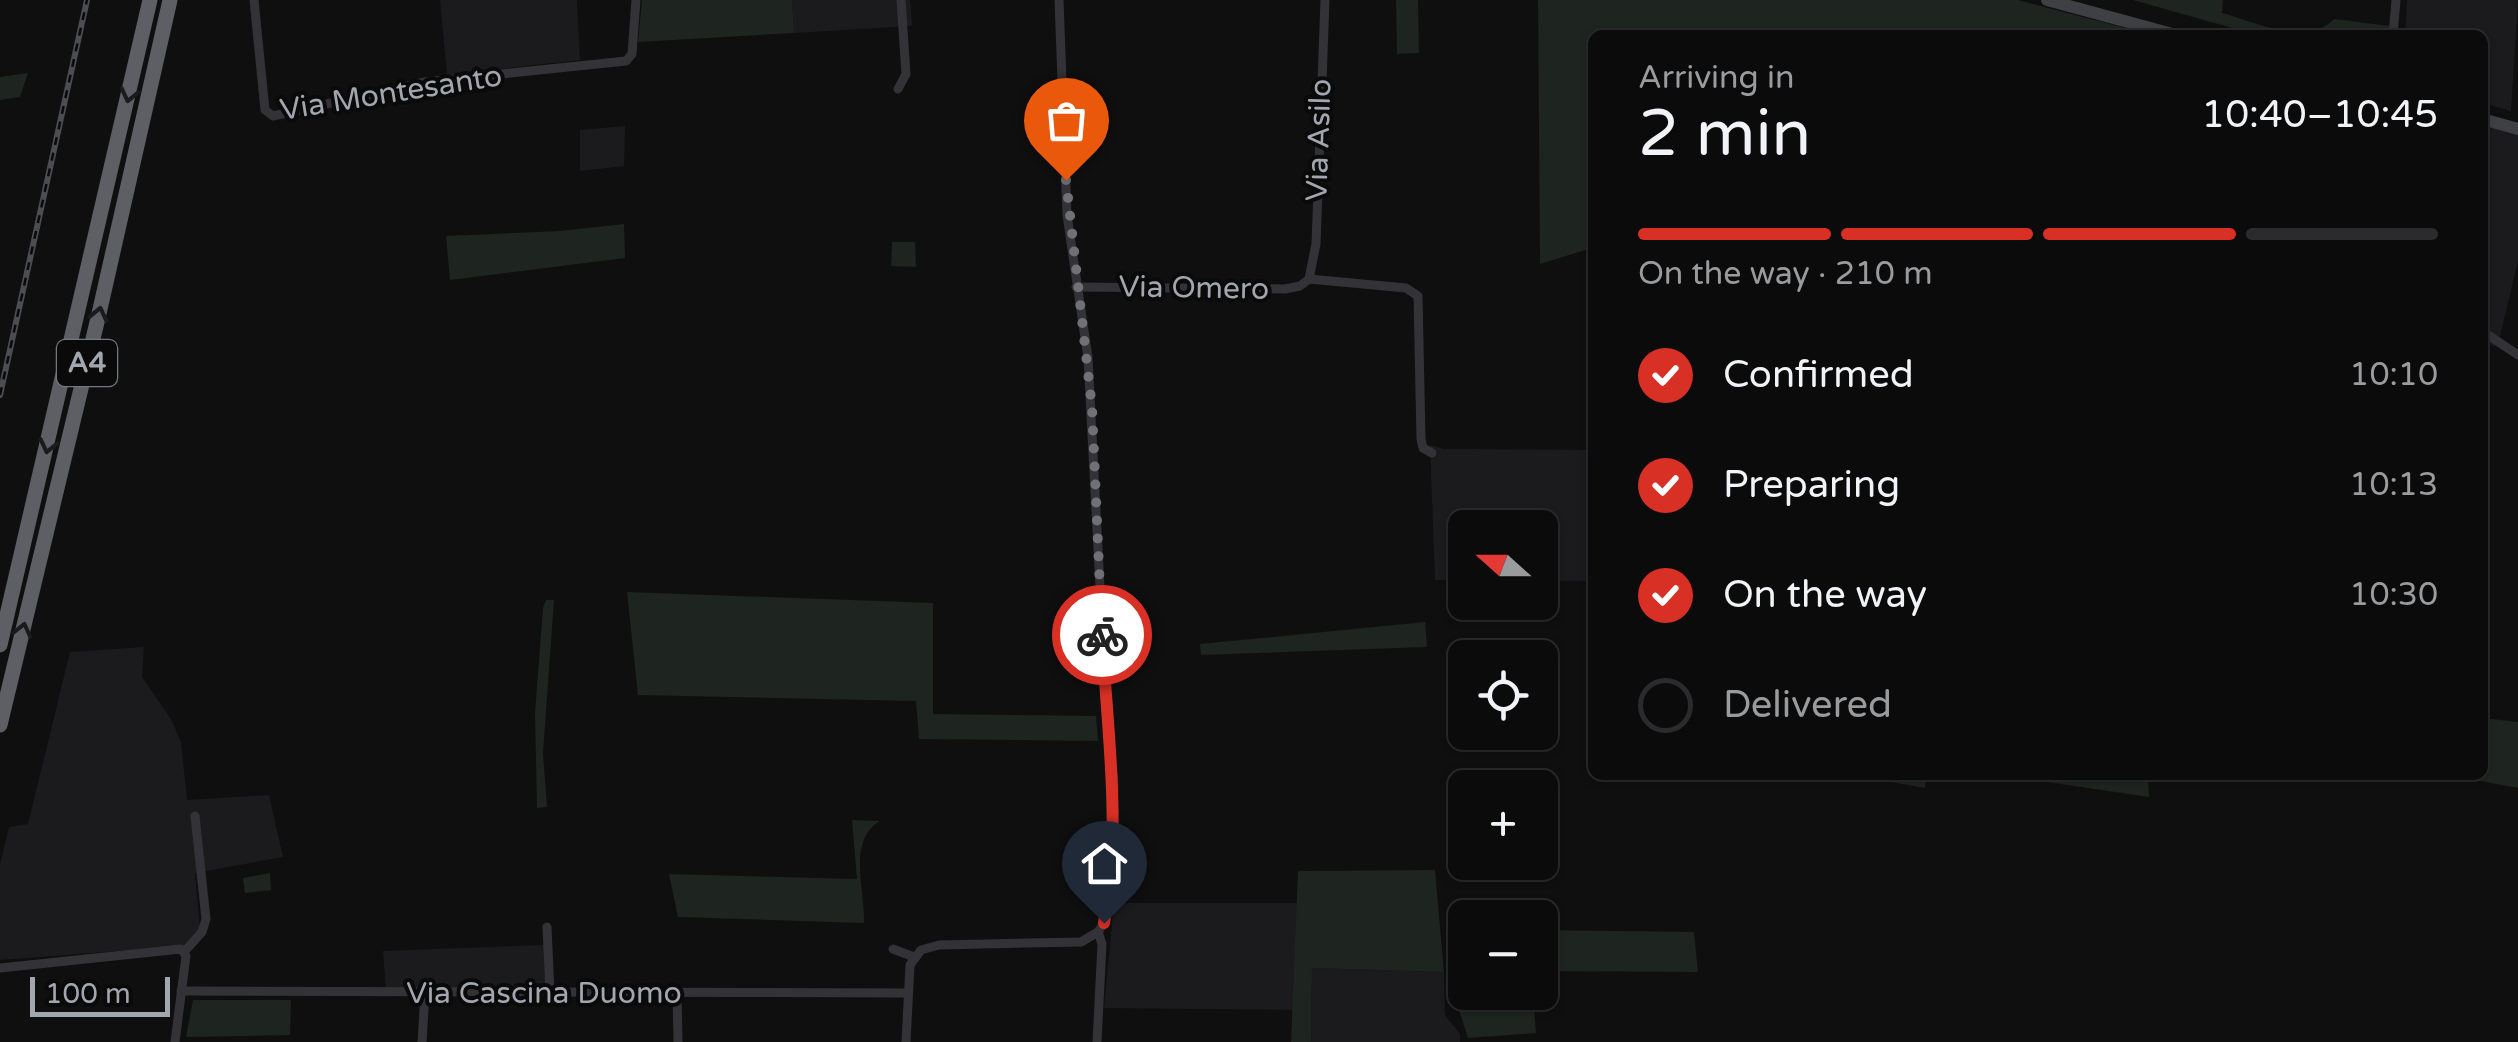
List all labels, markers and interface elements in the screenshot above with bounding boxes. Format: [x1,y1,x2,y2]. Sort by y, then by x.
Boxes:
street label: Via Montesanto [277,57,505,129]
text: Arriving in [1638,59,1795,97]
pin [1024,78,1109,181]
street label: Via Asilo [1298,78,1340,202]
one-way arrow [120,86,141,103]
text: 10:40–10:45 [2201,92,2438,138]
icon: bag [1039,93,1094,148]
text: 2 min [1638,95,1811,174]
text: On the way · 210 m [1638,255,1933,293]
street label: Via Omero [1118,268,1270,308]
one-way arrow [87,306,108,323]
road number: A4 [57,340,117,386]
icon: check [1638,348,1693,403]
text: Confirmed [1723,352,1914,398]
text: 10:10 [2349,356,2438,394]
one-way arrow [39,437,60,454]
icon: check [1638,458,1693,513]
text: Preparing [1723,462,1900,508]
text: 10:13 [2349,466,2438,504]
north arrow [1448,510,1558,620]
map controls [1448,510,1558,1010]
icon: check [1638,568,1693,623]
text: On the way [1723,572,1927,618]
text: 10:30 [2349,576,2438,614]
courier [1052,585,1152,685]
icon: bike [1075,608,1130,663]
one-way arrow [11,622,32,639]
button: locate [1448,640,1558,750]
text: Delivered [1723,682,1892,728]
button: + [1448,770,1558,880]
pin [1062,821,1147,924]
icon: home [1077,836,1132,891]
button: − [1448,900,1558,1010]
scale bar [30,972,170,1016]
street label: Via Cascina Duomo [406,975,682,1012]
text: 100 m [45,977,131,1011]

